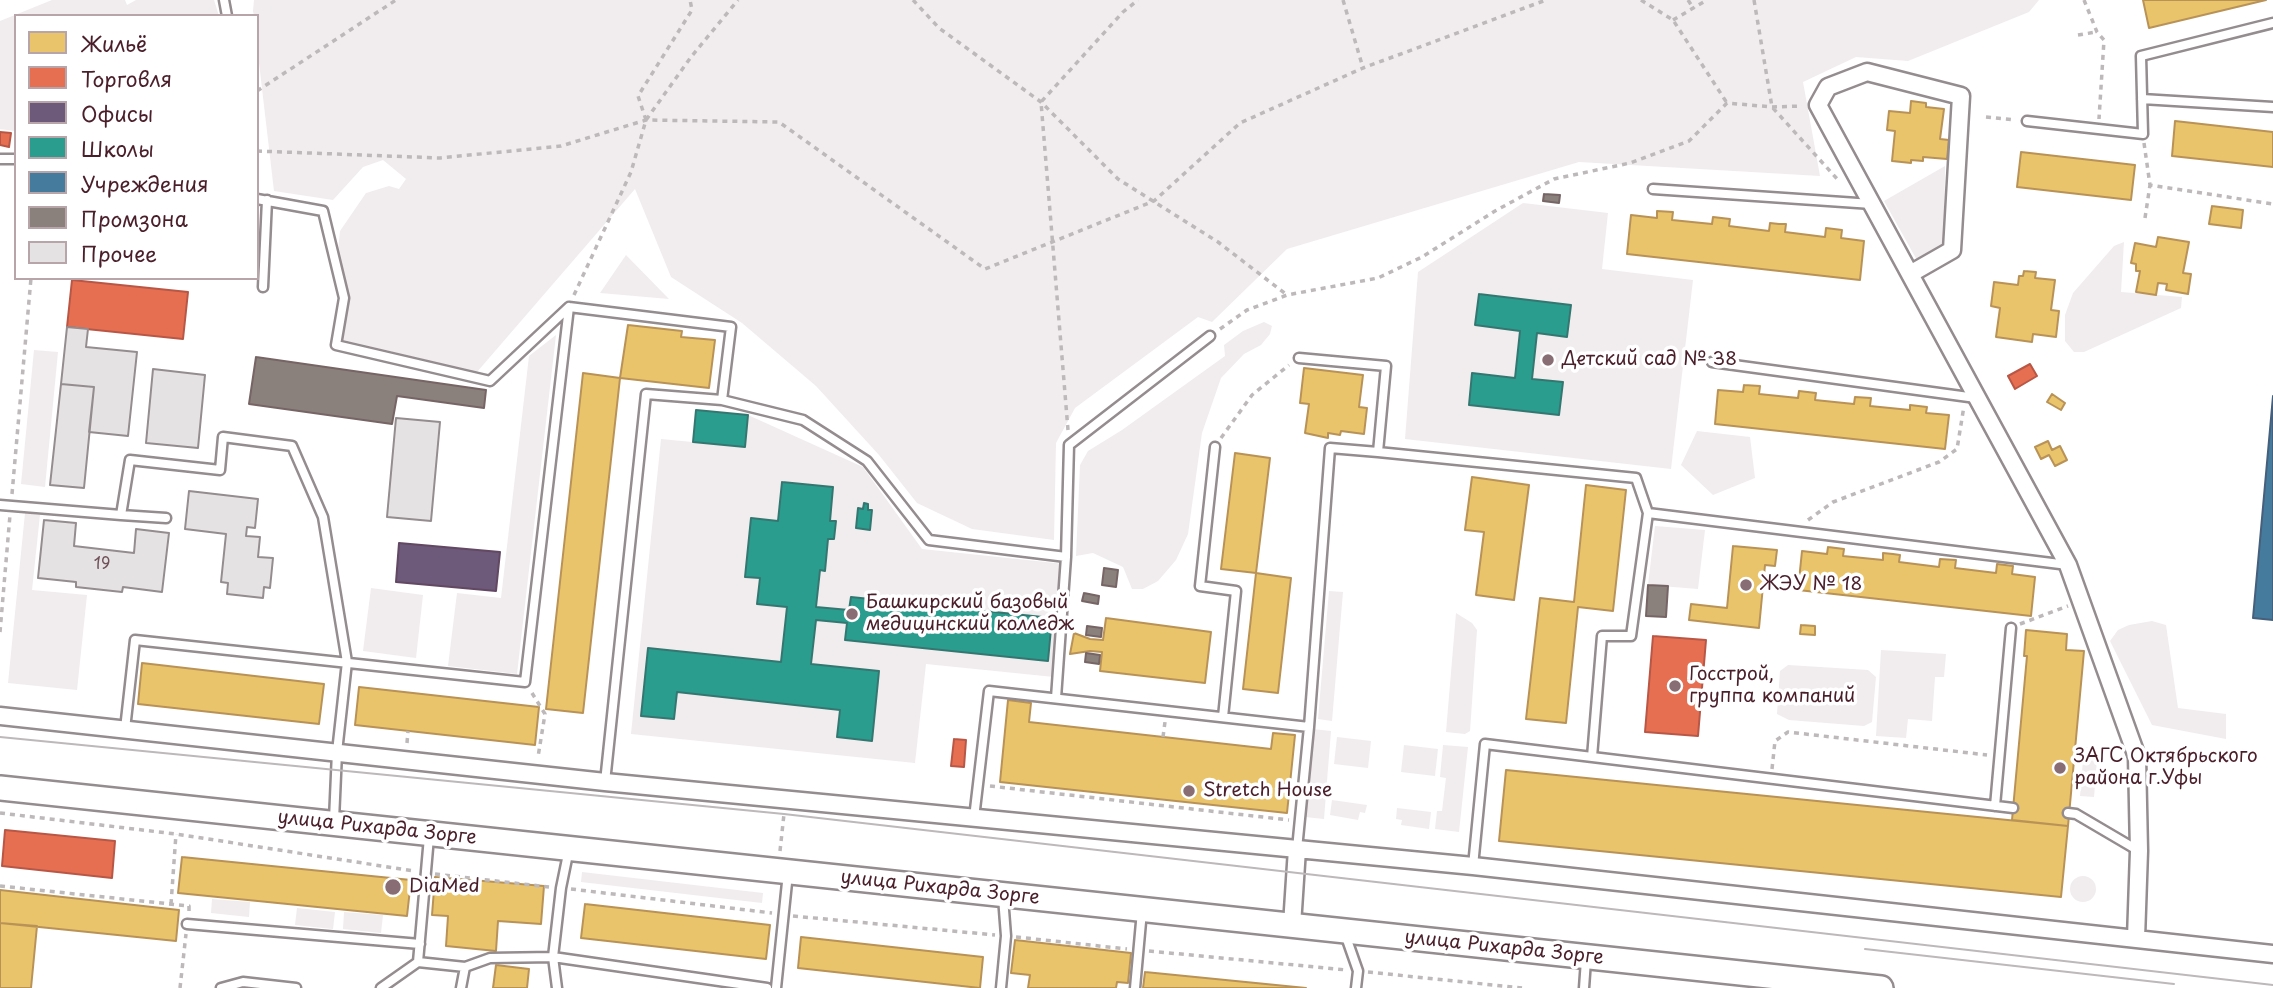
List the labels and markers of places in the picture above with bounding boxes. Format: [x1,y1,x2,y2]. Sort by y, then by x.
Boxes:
place label: Детский сад № 38 [1562,349,1737,371]
marker: Детский сад № 38 [1540,352,1556,368]
place label: ЖЭУ № 18 [1760,574,1862,596]
marker: ЖЭУ № 18 [1738,577,1754,593]
place label: Башкирский базовый медицинский колледж [866,592,1074,636]
marker: Башкирский базовый медицинский колледж [844,606,860,622]
place label: Госстрой, группа компаний [1689,664,1855,708]
marker: Госстрой, группа компаний [1667,678,1683,694]
place label: ЗАГС Октябрьского района г.Уфы [2074,746,2258,790]
marker: ЗАГС Октябрьского района г.Уфы [2052,760,2068,776]
place label: Stretch House [1203,780,1332,802]
marker: Stretch House [1181,783,1197,799]
place label: DiaMed [409,876,480,898]
marker: DiaMed [383,877,403,897]

